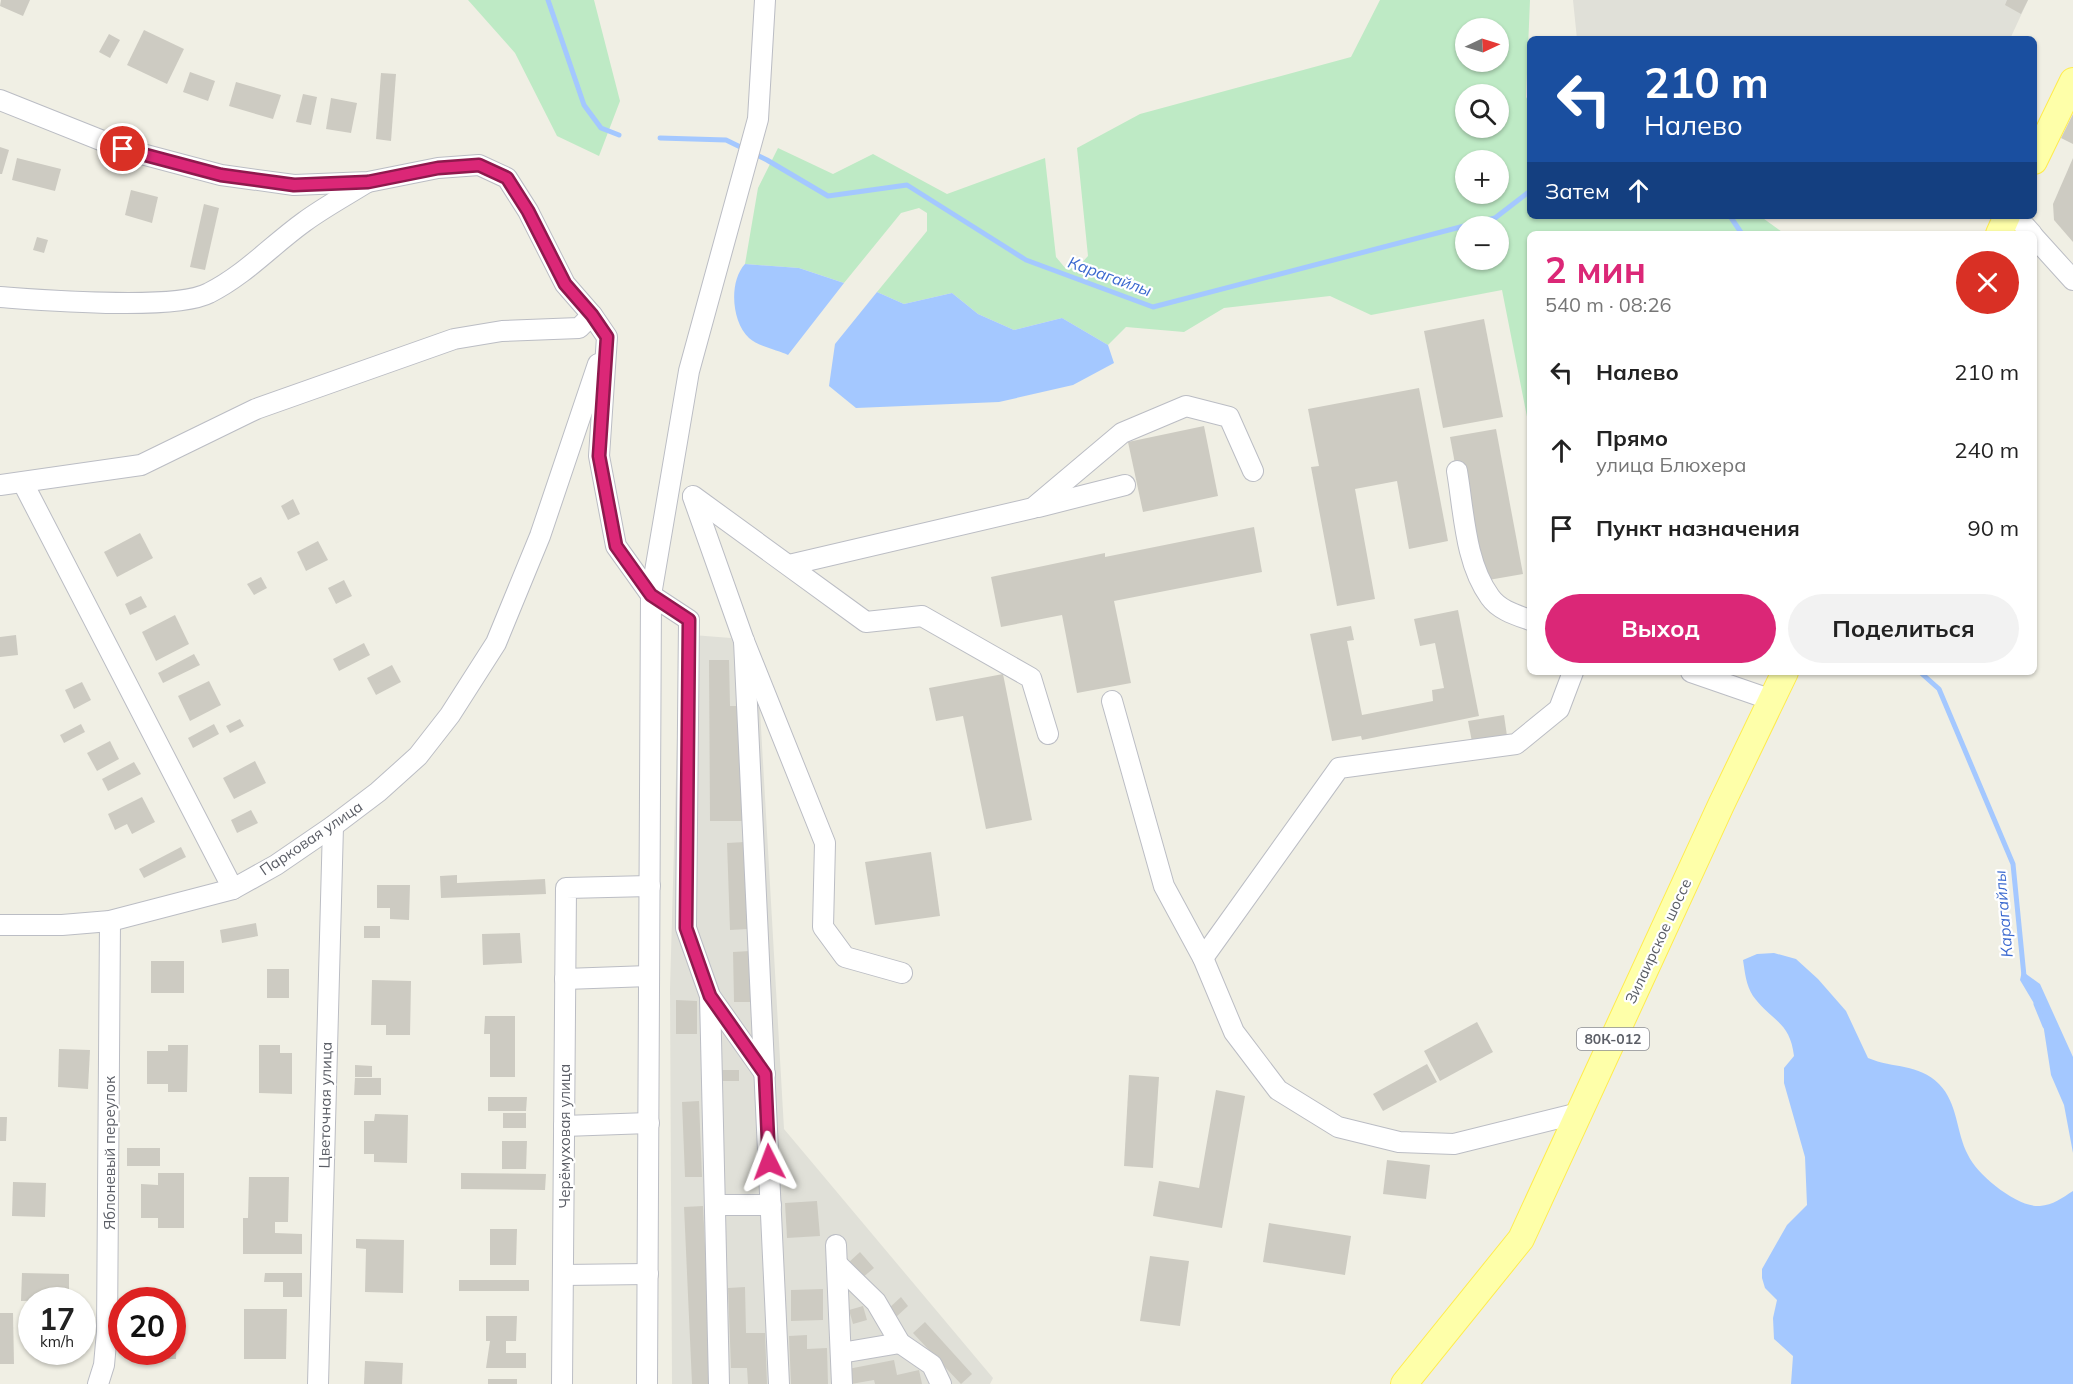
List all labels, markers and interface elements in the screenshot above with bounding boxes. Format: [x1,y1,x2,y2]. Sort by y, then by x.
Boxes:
north arrow [1455,18,1509,72]
map controls [1455,18,1509,270]
text: 210 m [1644,56,1769,109]
icon: left [1545,60,1623,138]
button: search [1455,84,1509,138]
text: Налево [1644,108,1743,142]
pin [97,123,148,174]
icon: arrive [106,132,139,165]
button: + [1455,150,1509,204]
icon: ahead [1622,174,1655,207]
text: Затем [1545,177,1610,205]
button: − [1455,216,1509,270]
text: 2 мин [1545,247,1646,292]
button: close [1956,251,2019,314]
water label: Карагайлы [1065,252,1155,300]
text: 540 m · 08:26 [1545,292,1671,317]
icon: left [1545,356,1578,389]
text: Налево [1596,358,1679,386]
text: 210 m [1954,358,2019,386]
text: Прямо [1596,424,1668,452]
icon: ahead [1545,434,1578,467]
text: 240 m [1954,436,2019,464]
text: улица Блюхера [1596,452,1746,477]
icon: arrive [1545,512,1578,545]
text: Пункт назначения [1596,514,1800,542]
text: 90 m [1968,514,2019,542]
button: Выход [1545,594,1776,663]
button: Поделиться [1788,594,2019,663]
street label: Парковая улица [256,797,366,879]
water label: Карагайлы [1989,869,2017,958]
street label: Зилаирское шоссе [1621,875,1695,1007]
road number: 80К-012 [1577,1028,1649,1050]
street label: Цветочная улица [314,1042,336,1168]
street label: Черёмуховая улица [555,1064,574,1208]
street label: Яблоневый переулок [100,1075,119,1230]
position arrow [737,1130,801,1194]
speed limit sign: 20 [108,1287,186,1365]
text: 17 [39,1300,75,1338]
text: km/h [40,1332,74,1351]

